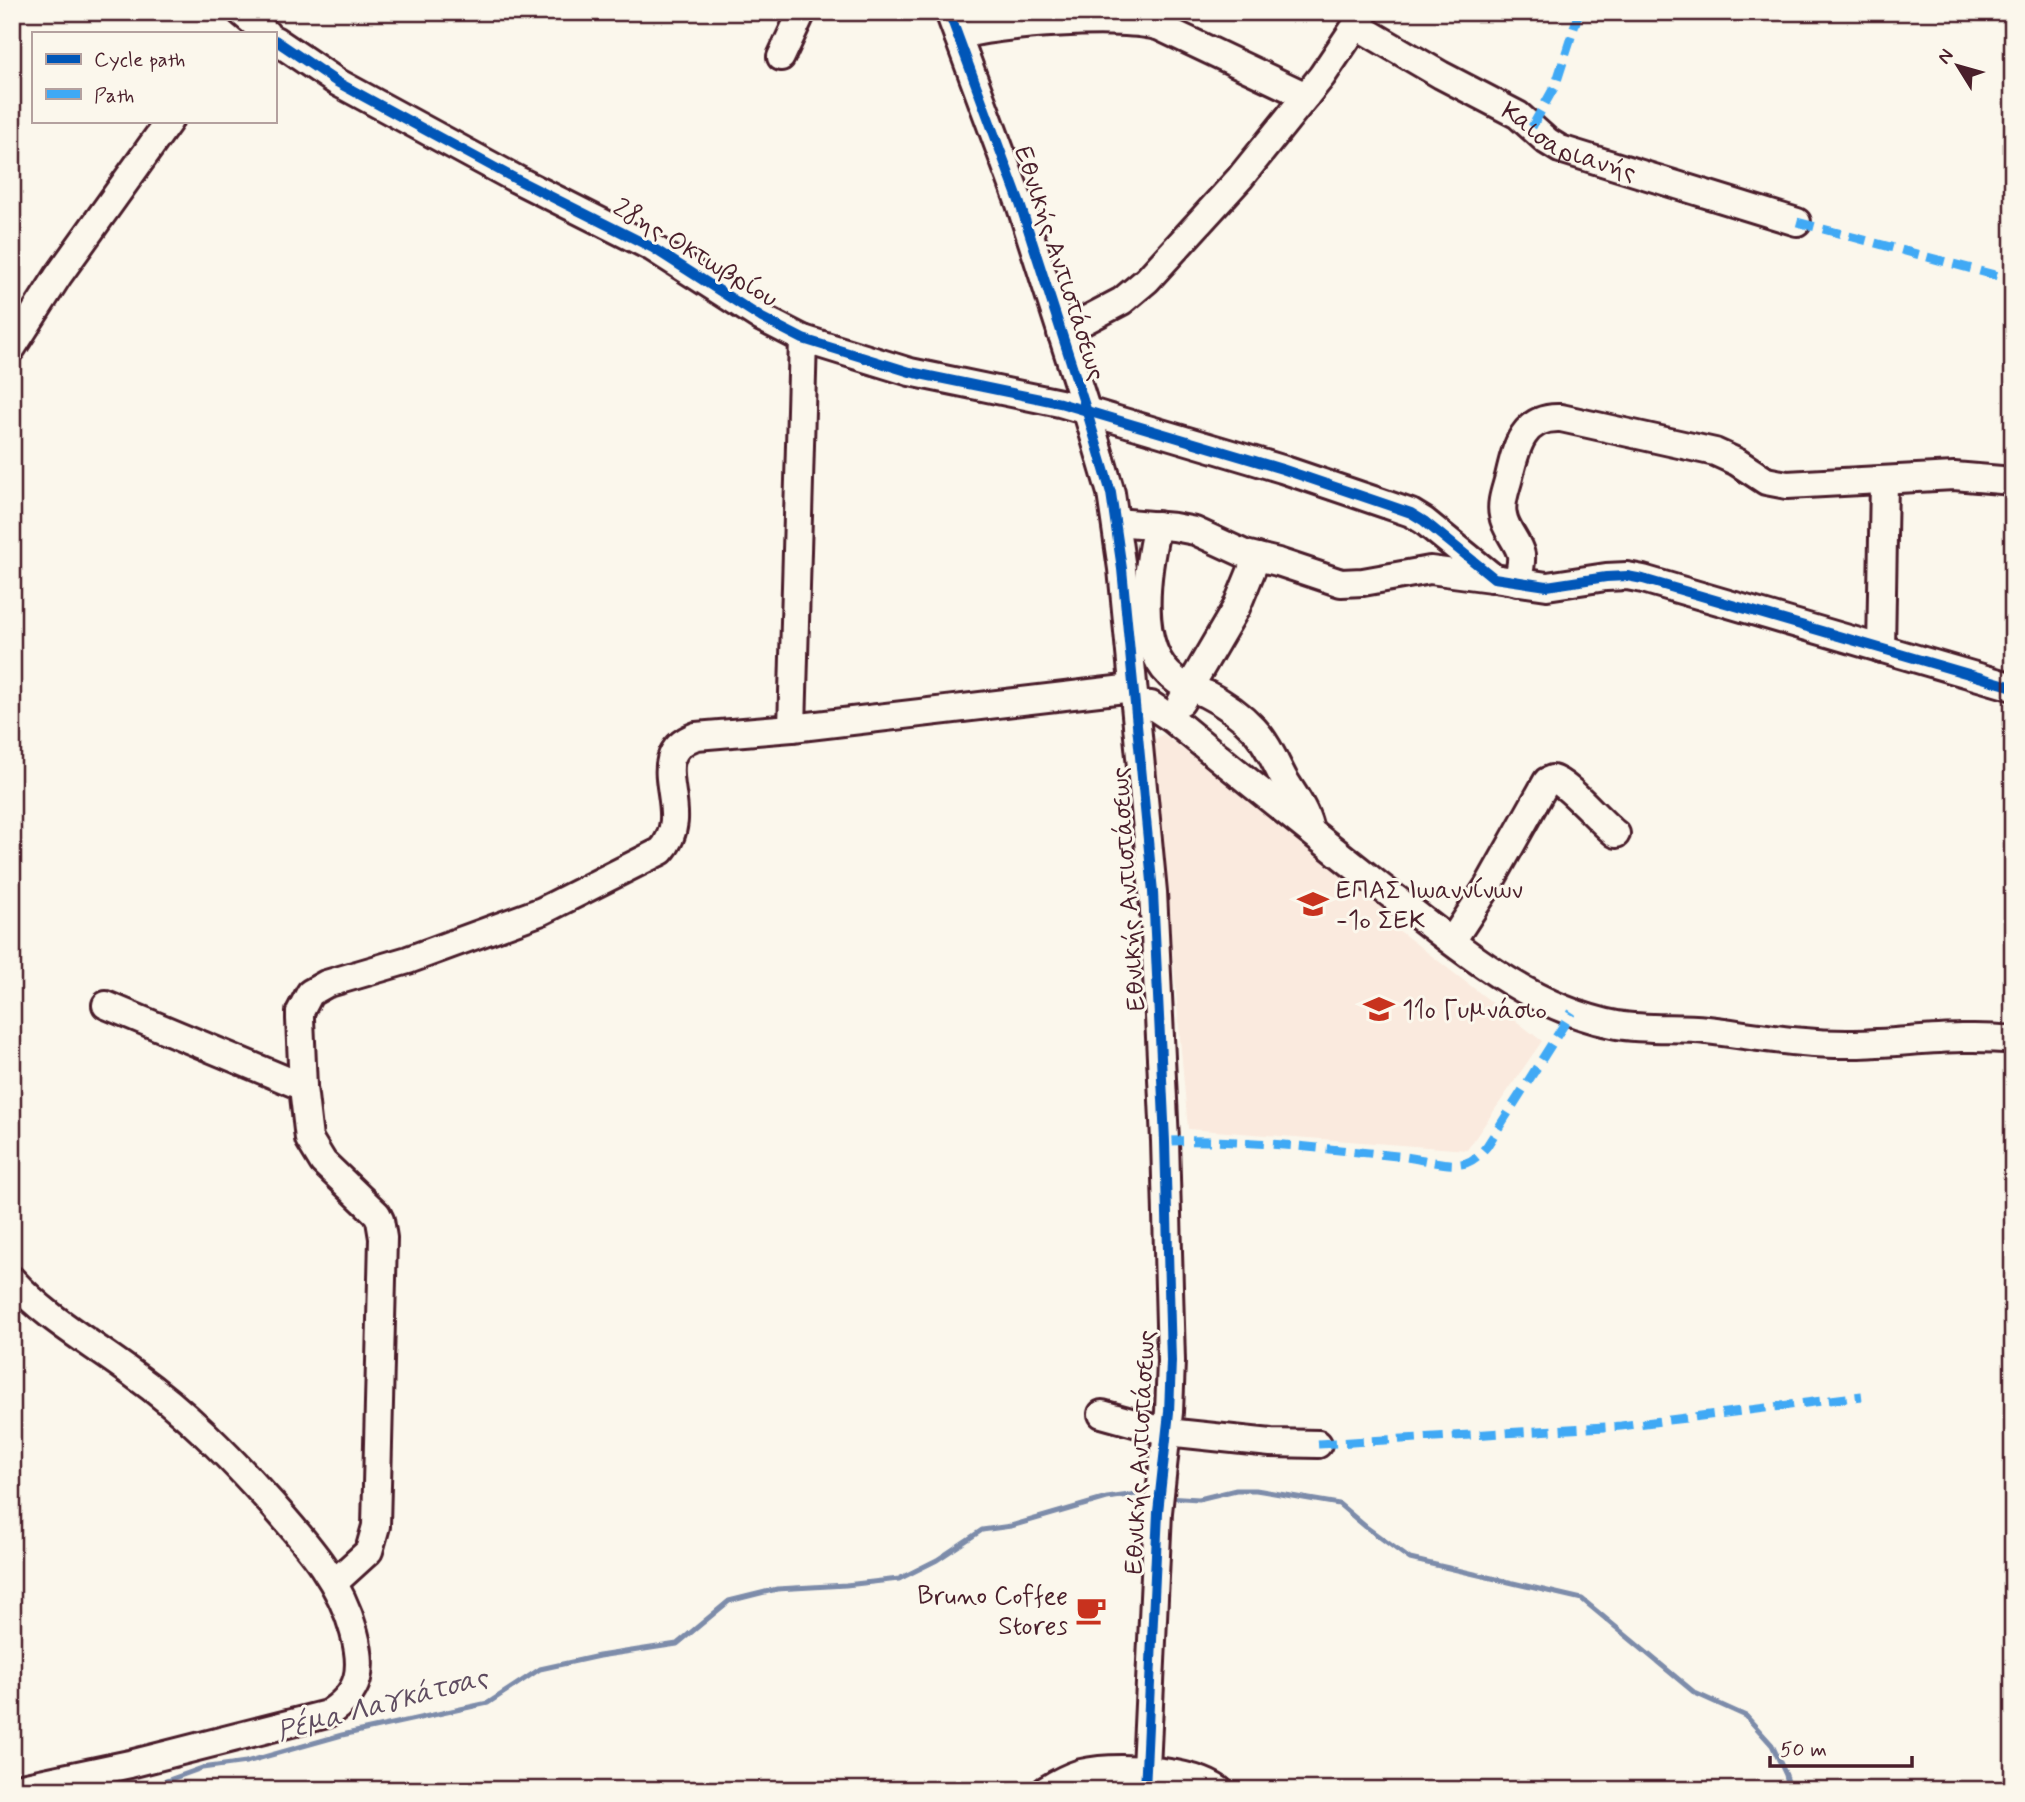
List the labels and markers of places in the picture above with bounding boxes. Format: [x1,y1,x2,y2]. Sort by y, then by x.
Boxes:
place label: ΕΠΑΣ Ιωαννίνων -1ο ΣΕΚ [1336,874,1523,938]
school or university icon: ΕΠΑΣ Ιωαννίνων -1ο ΣΕΚ [1296,887,1330,921]
school or university icon: 11o Γυμνάσιο [1362,992,1396,1026]
place label: 11o Γυμνάσιο [1402,994,1547,1028]
place label: Bruno Coffee Stores [917,1580,1068,1644]
cafe icon: Bruno Coffee Stores [1074,1593,1108,1627]

